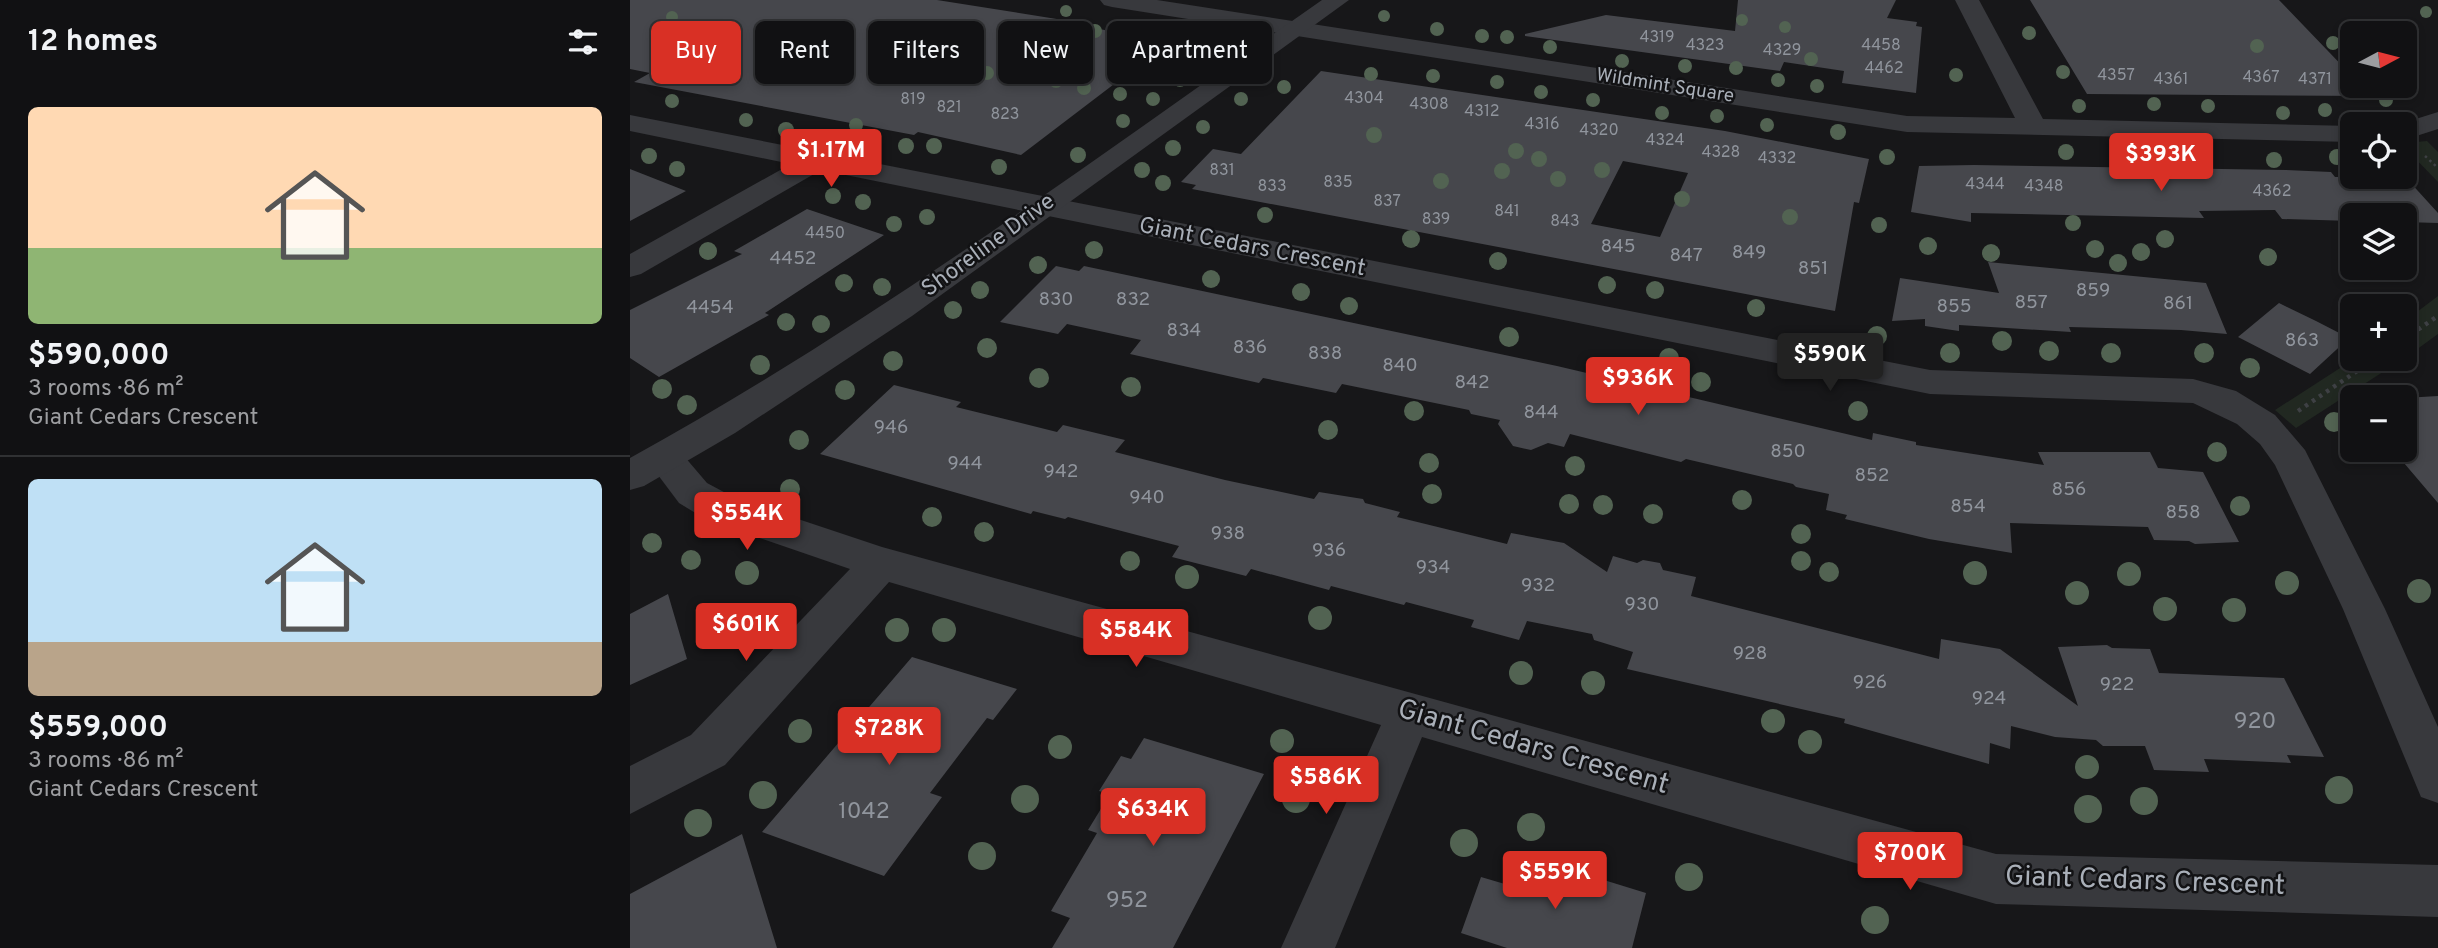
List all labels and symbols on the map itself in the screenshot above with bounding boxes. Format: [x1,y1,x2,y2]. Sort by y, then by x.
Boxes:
north arrow [2340,21,2417,98]
house number: 4319 [1639,28,1675,48]
house number: 4323 [1686,36,1724,56]
house number: 4458 [1861,36,1901,56]
house number: 4329 [1763,41,1801,61]
house number: 4462 [1864,59,1904,79]
street label: Wildmint Square [1594,63,1736,109]
house number: 4357 [2097,66,2135,86]
house number: 4367 [2242,68,2280,88]
house number: 4361 [2153,70,2189,90]
house number: 4371 [2298,70,2332,90]
house number: 4304 [1344,89,1384,109]
house number: 819 [900,90,926,110]
house number: 4308 [1409,95,1449,115]
house number: 821 [936,98,962,118]
house number: 4312 [1464,102,1500,122]
house number: 823 [991,105,1019,125]
house number: 4316 [1524,115,1560,135]
house number: 4320 [1579,121,1619,141]
pin: $1.17M [774,130,888,189]
house number: 4324 [1646,131,1684,151]
pin: $393K [2112,134,2210,193]
house number: 4328 [1702,143,1740,163]
house number: 4332 [1758,149,1796,169]
house number: 831 [1209,161,1235,181]
house number: 835 [1323,173,1353,193]
house number: 4344 [1965,175,2005,195]
house number: 833 [1257,177,1287,197]
house number: 4348 [2024,177,2064,197]
house number: 4362 [2253,182,2291,202]
street label: Shoreline Drive [917,188,1061,304]
house number: 837 [1373,192,1401,212]
house number: 841 [1494,202,1520,222]
house number: 839 [1422,210,1450,230]
street label: Giant Cedars Crescent [1136,212,1368,284]
house number: 843 [1550,212,1580,232]
house number: 4450 [805,224,845,244]
house number: 845 [1600,235,1636,259]
house number: 849 [1732,241,1766,265]
house number: 847 [1669,244,1703,268]
house number: 4452 [770,247,816,271]
house number: 851 [1798,257,1828,281]
house number: 859 [2076,279,2110,303]
house number: 830 [1038,288,1074,312]
house number: 832 [1116,288,1150,312]
house number: 857 [2014,291,2048,315]
house number: 861 [2163,292,2193,316]
house number: 855 [1936,295,1972,319]
house number: 4454 [686,296,734,320]
house number: 834 [1167,319,1201,343]
house number: 863 [2285,329,2319,353]
pin: $590K [1781,334,1879,393]
house number: 836 [1233,336,1267,360]
house number: 838 [1308,342,1342,366]
house number: 840 [1382,354,1418,378]
pin: $936K [1589,358,1687,417]
house number: 842 [1454,371,1490,395]
house number: 844 [1523,401,1559,425]
house number: 946 [874,416,908,440]
house number: 850 [1770,440,1806,464]
house number: 944 [948,452,982,476]
house number: 942 [1044,460,1078,484]
house number: 852 [1855,464,1889,488]
house number: 856 [2052,478,2086,502]
house number: 940 [1129,486,1165,510]
pin: $554K [698,492,796,552]
house number: 854 [1950,495,1986,519]
house number: 858 [2165,501,2201,525]
house number: 938 [1211,522,1245,546]
house number: 936 [1312,539,1346,563]
house number: 934 [1416,556,1450,580]
house number: 932 [1521,574,1555,598]
house number: 930 [1625,593,1659,617]
pin: $601K [697,604,795,663]
pin: $584K [1087,610,1185,669]
house number: 928 [1733,642,1767,666]
house number: 926 [1853,671,1887,695]
house number: 922 [2100,673,2134,697]
house number: 924 [1972,687,2006,711]
street label: Giant Cedars Crescent [1393,692,1673,804]
pin: $728K [840,708,938,767]
house number: 920 [2234,708,2276,737]
pin: $586K [1277,756,1375,816]
pin: $634K [1104,788,1202,848]
house number: 1042 [838,798,890,827]
pin: $700K [1861,832,1959,892]
pin: $559K [1506,852,1604,911]
street label: Giant Cedars Crescent [2004,859,2286,905]
house number: 952 [1106,887,1148,916]

